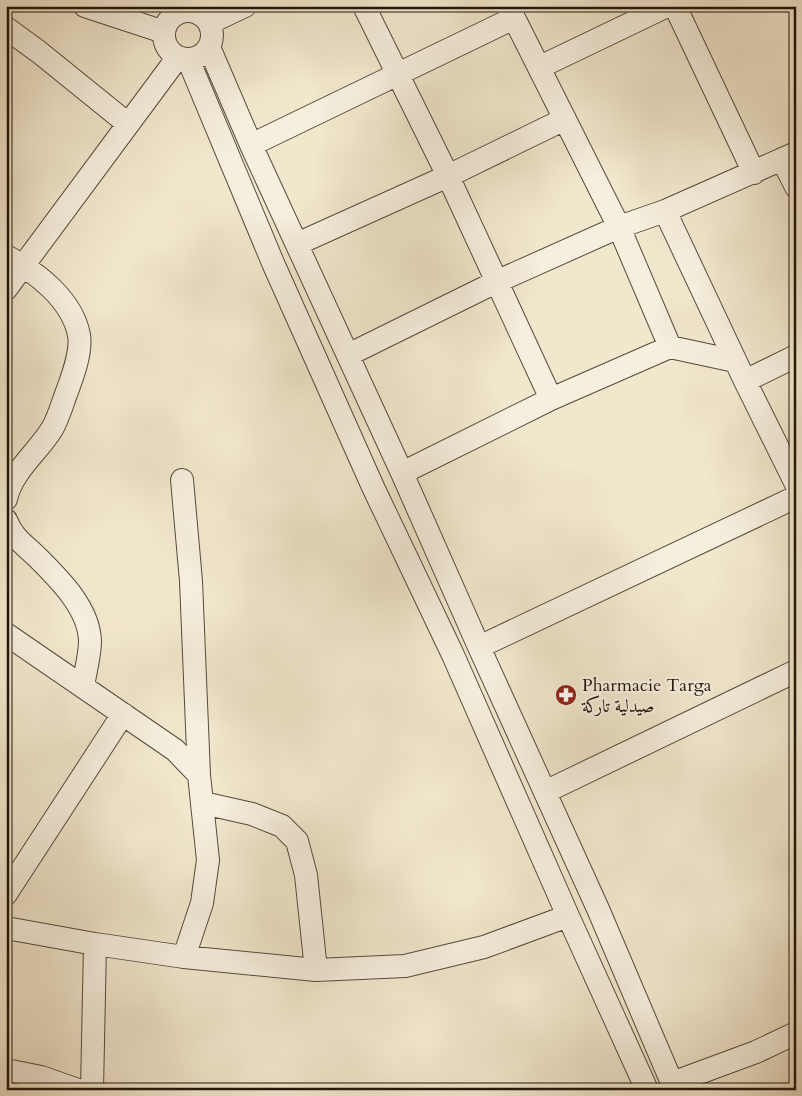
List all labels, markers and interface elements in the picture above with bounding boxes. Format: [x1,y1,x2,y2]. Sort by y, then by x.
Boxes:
place label: Pharmacie Targa صيدلية تاركة [581,673,712,719]
pharmacy icon: Pharmacie Targa صيدلية تاركة [554,683,578,707]

